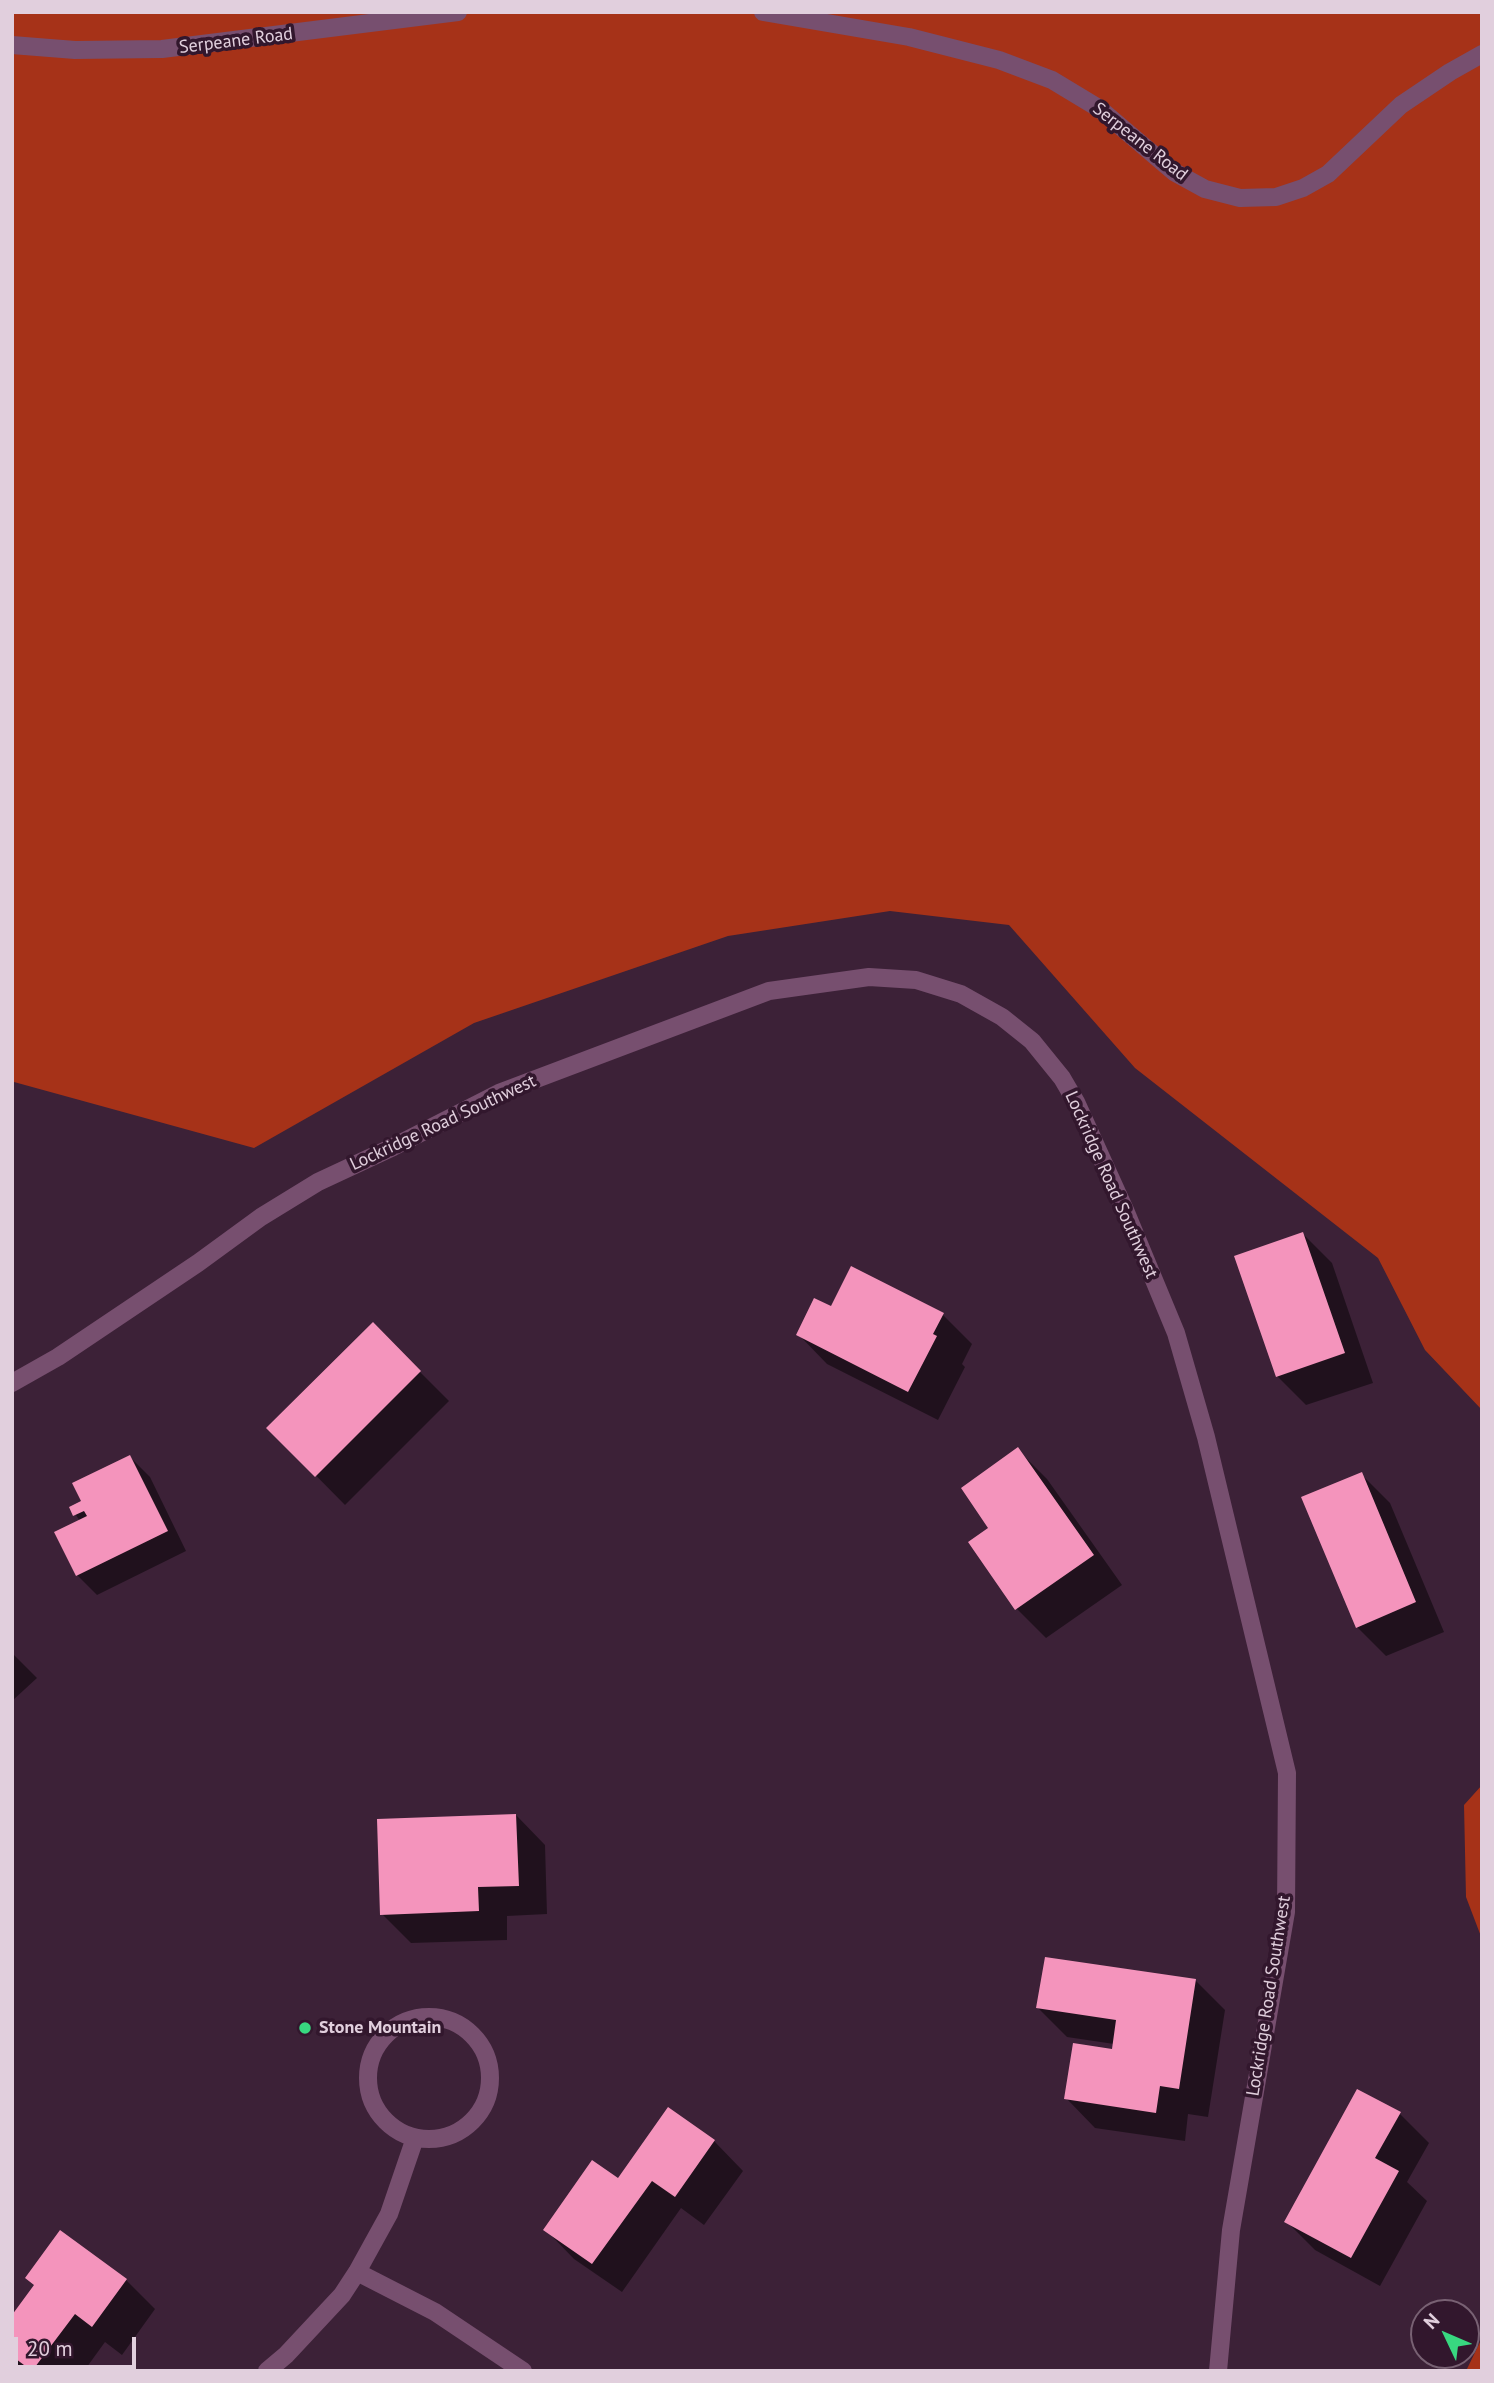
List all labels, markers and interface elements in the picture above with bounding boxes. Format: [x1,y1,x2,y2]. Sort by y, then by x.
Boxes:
street label: Serpeane Road [178,23,294,59]
street label: Serpeane Road [1088,98,1192,186]
street label: Lockridge Road Southwest [347,1070,539,1176]
street label: Lockridge Road Southwest [1060,1088,1162,1282]
street label: Lockridge Road Southwest [1242,1894,1296,2098]
place label: Stone Mountain [319,2017,441,2039]
marker: Stone Mountain [297,2020,313,2036]
north arrow [1410,2299,1480,2369]
text: N [1418,2308,1444,2334]
scale bar [18,2324,140,2368]
text: 20 m [27,2335,73,2362]

